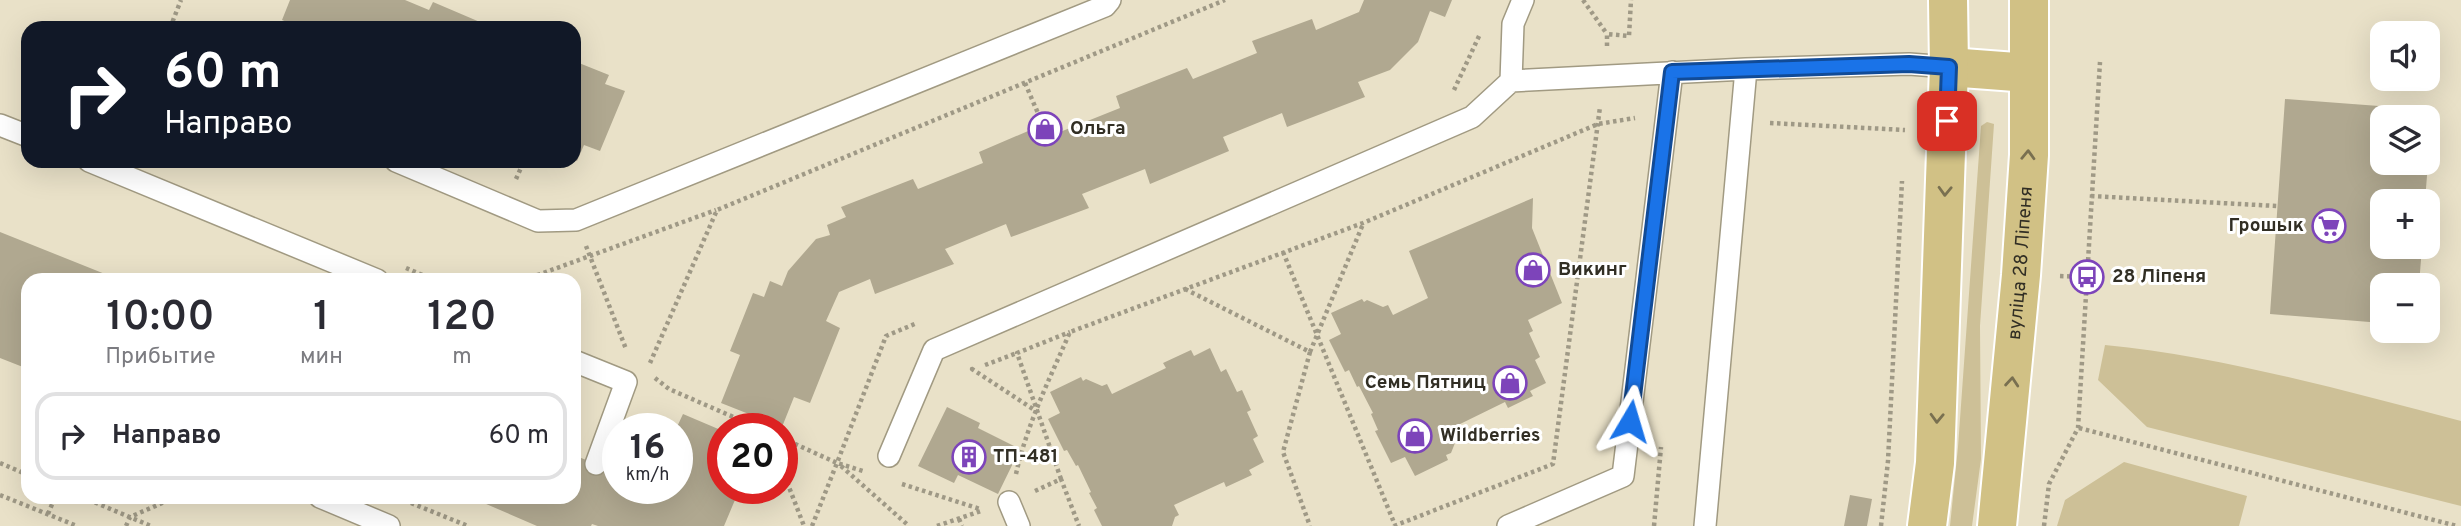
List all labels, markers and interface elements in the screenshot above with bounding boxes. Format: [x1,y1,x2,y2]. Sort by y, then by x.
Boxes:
map controls [2370,21,2440,343]
button: sound [2370,21,2440,91]
text: 60 m [164,44,282,106]
icon: right [49,49,140,140]
pin [1917,91,1977,151]
icon: arrive [1928,102,1966,140]
text: Направо [164,105,292,145]
button: layers [2370,105,2440,175]
shop icon: Ольга [1026,110,1064,148]
place label: Ольга [1070,117,1126,141]
one-way arrow [2021,149,2036,160]
one-way arrow [1937,185,1952,196]
street label: вуліца 28 Ліпеня [2003,186,2039,341]
button: + [2370,189,2440,259]
supermarket icon: Грошык [2310,207,2348,245]
place label: Грошык [2229,214,2304,238]
shop icon: Викинг [1514,251,1552,289]
place label: Викинг [1558,258,1627,282]
bus stop icon: 28 Ліпеня [2068,258,2106,296]
place label: 28 Ліпеня [2112,265,2206,289]
button: − [2370,273,2440,343]
text: 10:00 [106,292,215,345]
text: 1 [313,292,330,345]
text: 120 [427,292,497,345]
text: Прибытие [105,343,216,372]
text: мин [300,343,343,372]
text: m [452,343,472,372]
shop icon: Семь Пятниц [1491,364,1529,402]
place label: Семь Пятниц [1365,371,1486,395]
one-way arrow [2004,376,2019,387]
position arrow [1593,384,1667,458]
speed limit sign: 20 [707,413,798,504]
one-way arrow [1929,413,1945,424]
icon: right [53,417,91,455]
shop icon: Wildberries [1396,417,1434,455]
text: Направо [112,420,221,453]
text: 60 m [489,420,549,453]
place label: Wildberries [1440,424,1540,448]
text: 16 [630,427,665,471]
building icon: ТП-481 [950,438,988,476]
place label: ТП-481 [993,445,1058,469]
text: km/h [626,464,669,487]

